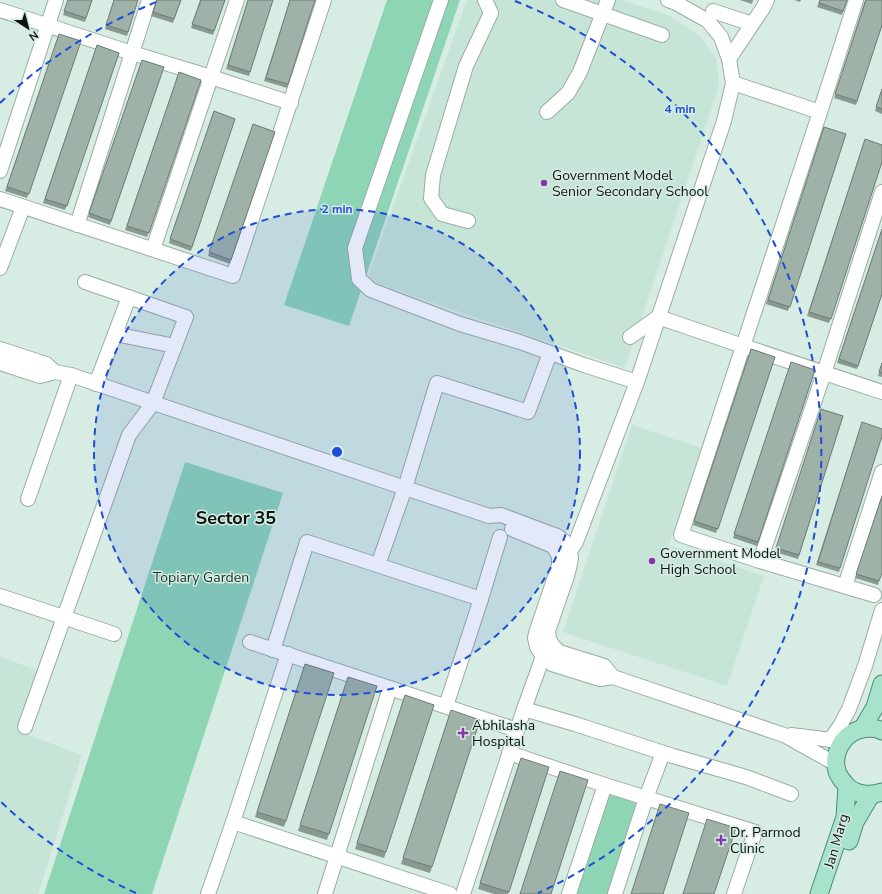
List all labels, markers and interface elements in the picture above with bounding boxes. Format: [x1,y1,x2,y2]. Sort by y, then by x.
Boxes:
north arrow [8,8,48,48]
text: N [26,27,41,44]
text: 4 min [664,101,696,117]
place label: Government Model Senior Secondary School [552,166,709,201]
marker: Government Model Senior Secondary School [539,178,549,188]
text: 2 min [321,201,353,217]
centre of rings [330,445,344,459]
district label: Sector 35 [196,506,276,530]
place label: Government Model High School [660,544,782,579]
marker: Government Model High School [647,556,657,566]
park label: Topiary Garden [153,568,249,587]
place label: Abhilasha Hospital [472,716,535,751]
marker: Abhilasha Hospital [457,727,469,739]
street label: Jan Marg [819,812,853,872]
place label: Dr. Parmod Clinic [730,823,801,858]
marker: Dr. Parmod Clinic [715,834,727,846]

